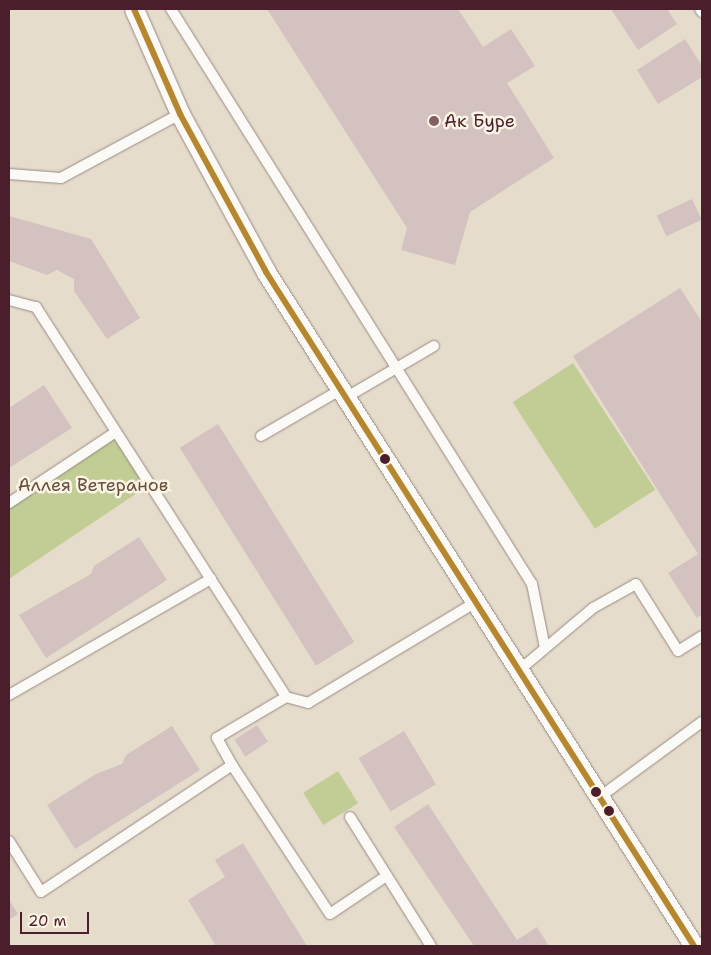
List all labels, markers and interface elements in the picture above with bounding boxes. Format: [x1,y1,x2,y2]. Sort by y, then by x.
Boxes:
place label: Ак Буре [444,110,515,132]
marker: Ак Буре [428,115,440,127]
unlabelled marker [380,454,390,464]
park label: Аллея Ветеранов [18,474,168,496]
unlabelled marker [591,787,601,797]
unlabelled marker [604,806,614,816]
scale bar [22,902,91,934]
text: 20 m [28,911,67,931]

